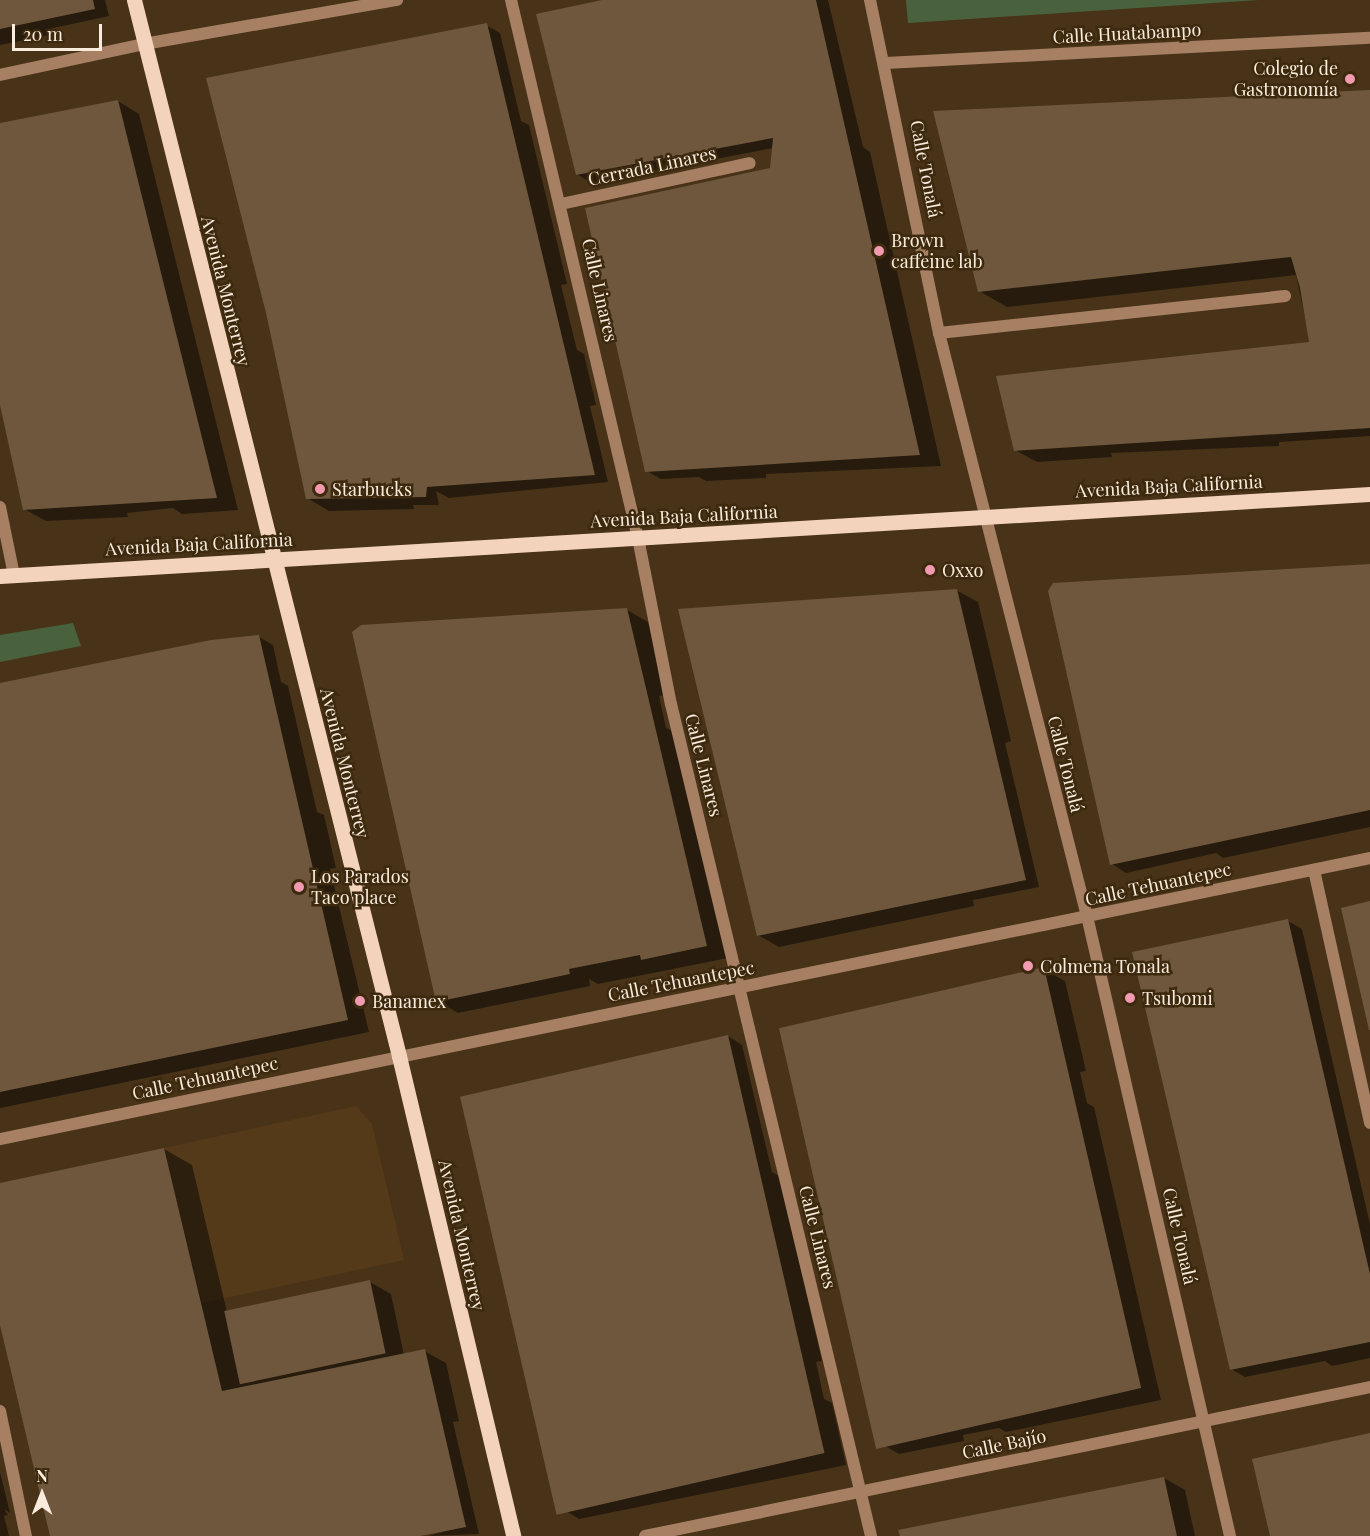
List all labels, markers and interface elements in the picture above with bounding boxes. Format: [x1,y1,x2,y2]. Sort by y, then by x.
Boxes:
scale bar [15,12,105,50]
street label: Calle Huatabampo [1052,18,1202,48]
text: 20 m [23,22,63,46]
place label: Colegio de Gastronomía [1234,58,1338,100]
marker: Colegio de Gastronomía [1343,72,1357,86]
street label: Calle Tonalá [906,118,946,220]
street label: Cerrada Linares [586,142,718,190]
street label: Avenida Monterrey [197,214,255,368]
place label: Brown caffeine lab [891,230,983,272]
street label: Calle Linares [578,236,622,344]
marker: Brown caffeine lab [872,244,886,258]
street label: Avenida Baja California [1075,470,1263,502]
place label: Starbucks [332,478,412,500]
marker: Starbucks [313,482,327,496]
street label: Avenida Baja California [590,500,778,532]
street label: Avenida Baja California [105,528,293,560]
place label: Oxxo [942,559,983,581]
marker: Oxxo [923,563,937,577]
street label: Avenida Monterrey [316,686,374,840]
street label: Calle Linares [681,711,727,819]
street label: Calle Tonalá [1044,713,1088,815]
street label: Calle Tehuantepec [1083,858,1233,910]
place label: Los Parados Taco place [311,866,409,908]
marker: Los Parados Taco place [292,880,306,894]
place label: Colmena Tonala [1040,955,1171,977]
street label: Calle Tehuantepec [606,956,756,1006]
marker: Colmena Tonala [1021,959,1035,973]
place label: Tsubomi [1142,987,1213,1009]
place label: Banamex [372,990,446,1012]
marker: Tsubomi [1123,991,1137,1005]
marker: Banamex [353,994,367,1008]
street label: Calle Tehuantepec [130,1052,280,1104]
street label: Avenida Monterrey [434,1157,490,1313]
street label: Calle Linares [795,1183,841,1291]
street label: Calle Tonalá [1158,1185,1202,1287]
street label: Calle Bajío [960,1425,1048,1463]
north arrow [12,1464,72,1524]
text: N [36,1465,48,1486]

